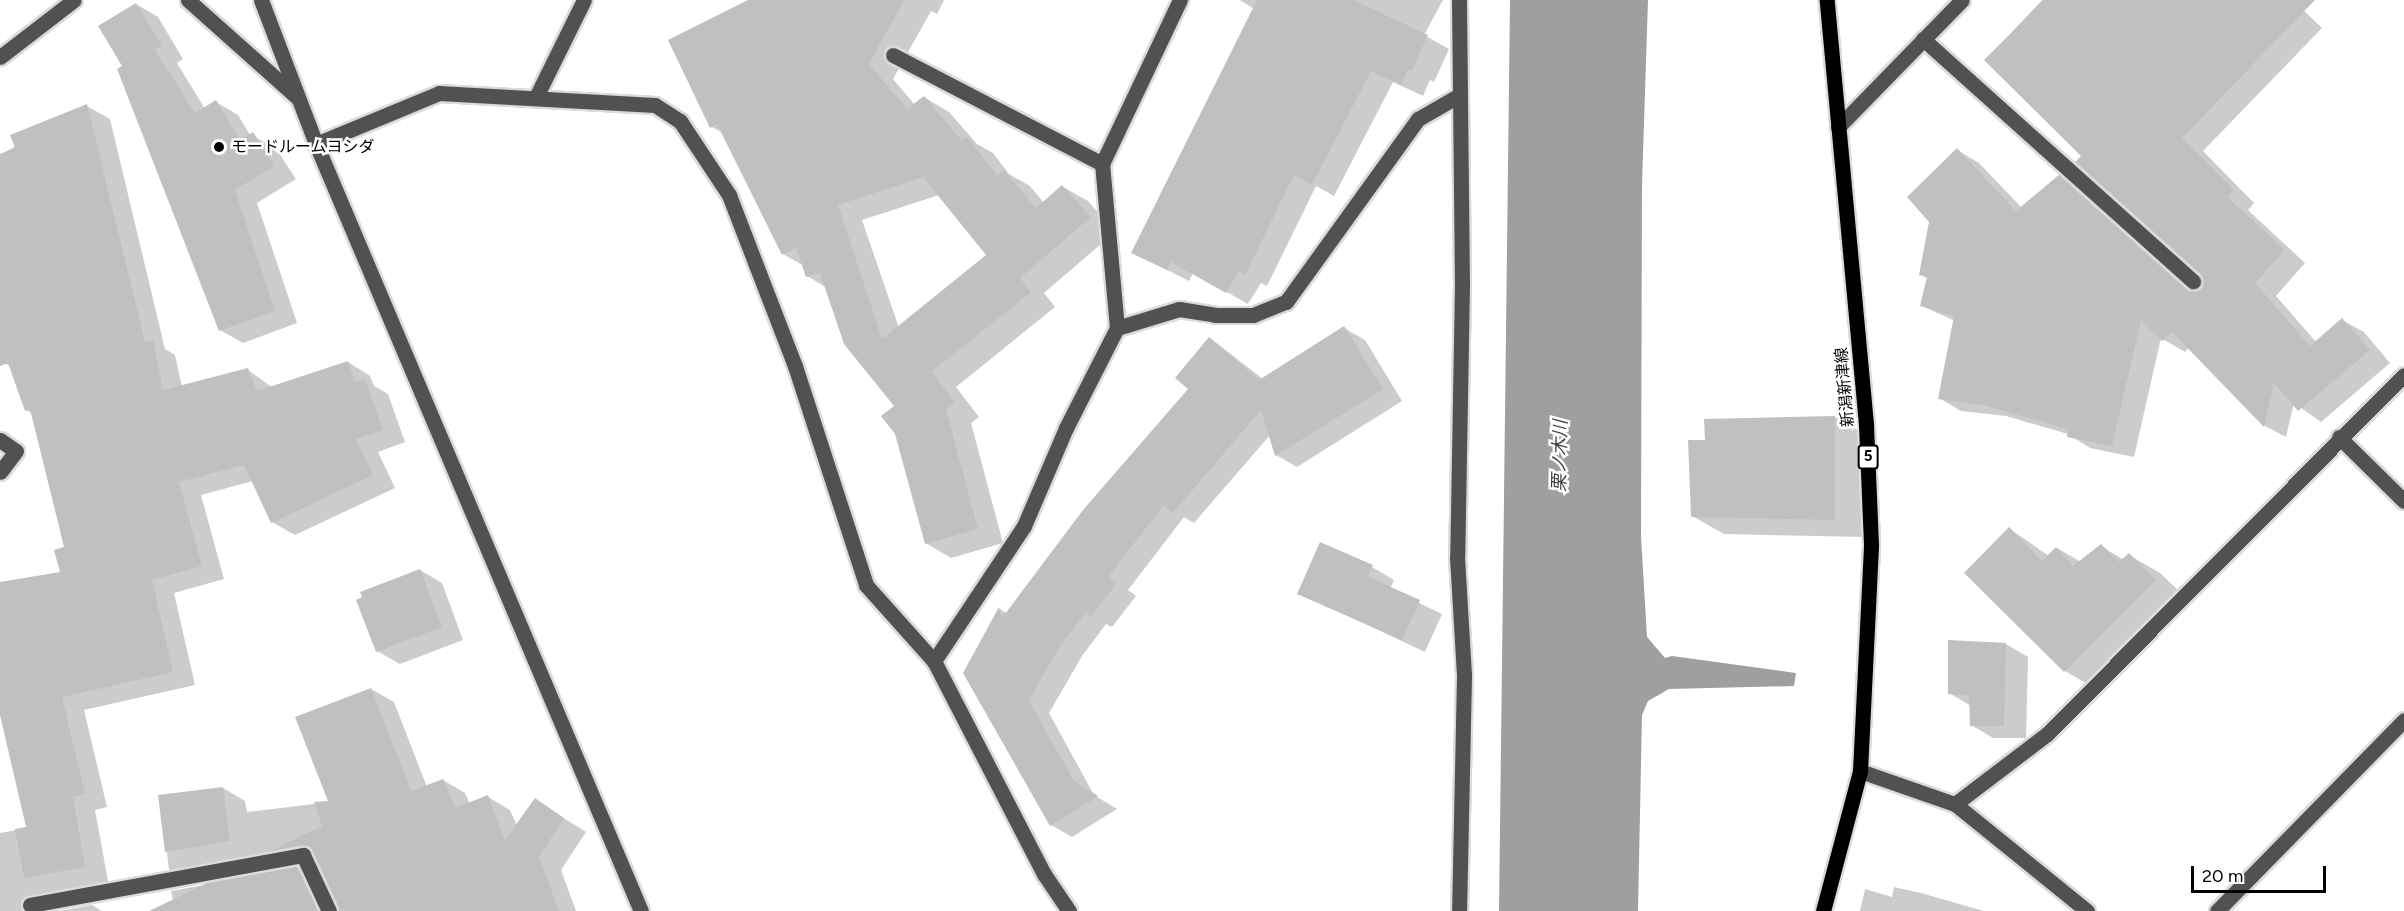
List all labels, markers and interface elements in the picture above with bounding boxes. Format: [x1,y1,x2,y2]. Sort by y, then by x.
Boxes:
place label: モードルームヨシダ [231,137,375,157]
marker: モードルームヨシダ [212,140,226,154]
street label: 新潟新津線 [1832,346,1858,428]
water label: 栗ノ木川 [1549,420,1571,492]
road number: 5 [1858,445,1878,469]
scale bar [2194,854,2329,892]
text: 20 m [2202,865,2243,887]

